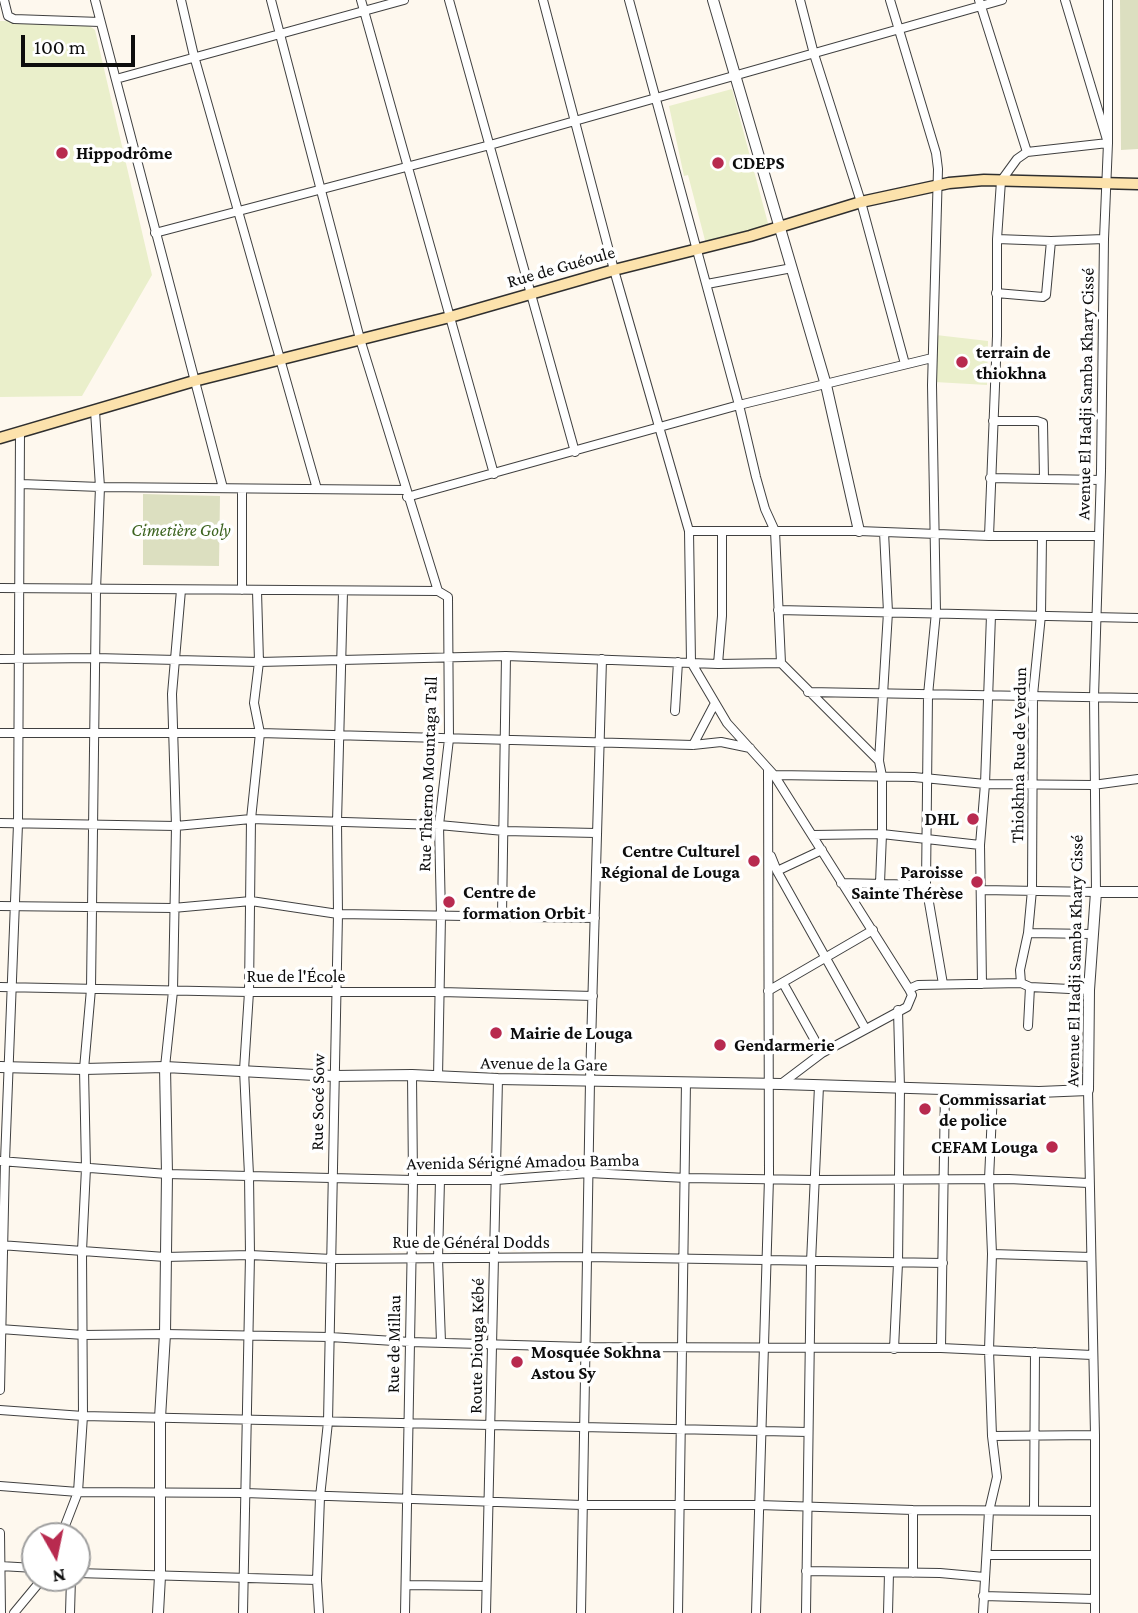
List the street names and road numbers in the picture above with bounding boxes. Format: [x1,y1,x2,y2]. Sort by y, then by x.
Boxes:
street label: Rue de Guéoule [505,241,617,293]
street label: Avenue El Hadji Samba Khary Cissé [1073,268,1099,520]
street label: Thiokhna Rue de Verdun [1007,667,1031,843]
street label: Rue Thierno Mountaga Tall [414,676,442,872]
street label: Avenue El Hadji Samba Khary Cissé [1062,835,1088,1087]
street label: Rue de l'École [247,965,345,987]
street label: Avenue de la Gare [480,1052,608,1076]
street label: Rue Socé Sow [306,1053,330,1151]
street label: Avenida Sérigné Amadou Bamba [406,1149,640,1175]
street label: Rue de Général Dodds [392,1231,550,1253]
street label: Route Diouga Kébé [465,1278,489,1414]
street label: Rue de Millau [382,1295,406,1393]

